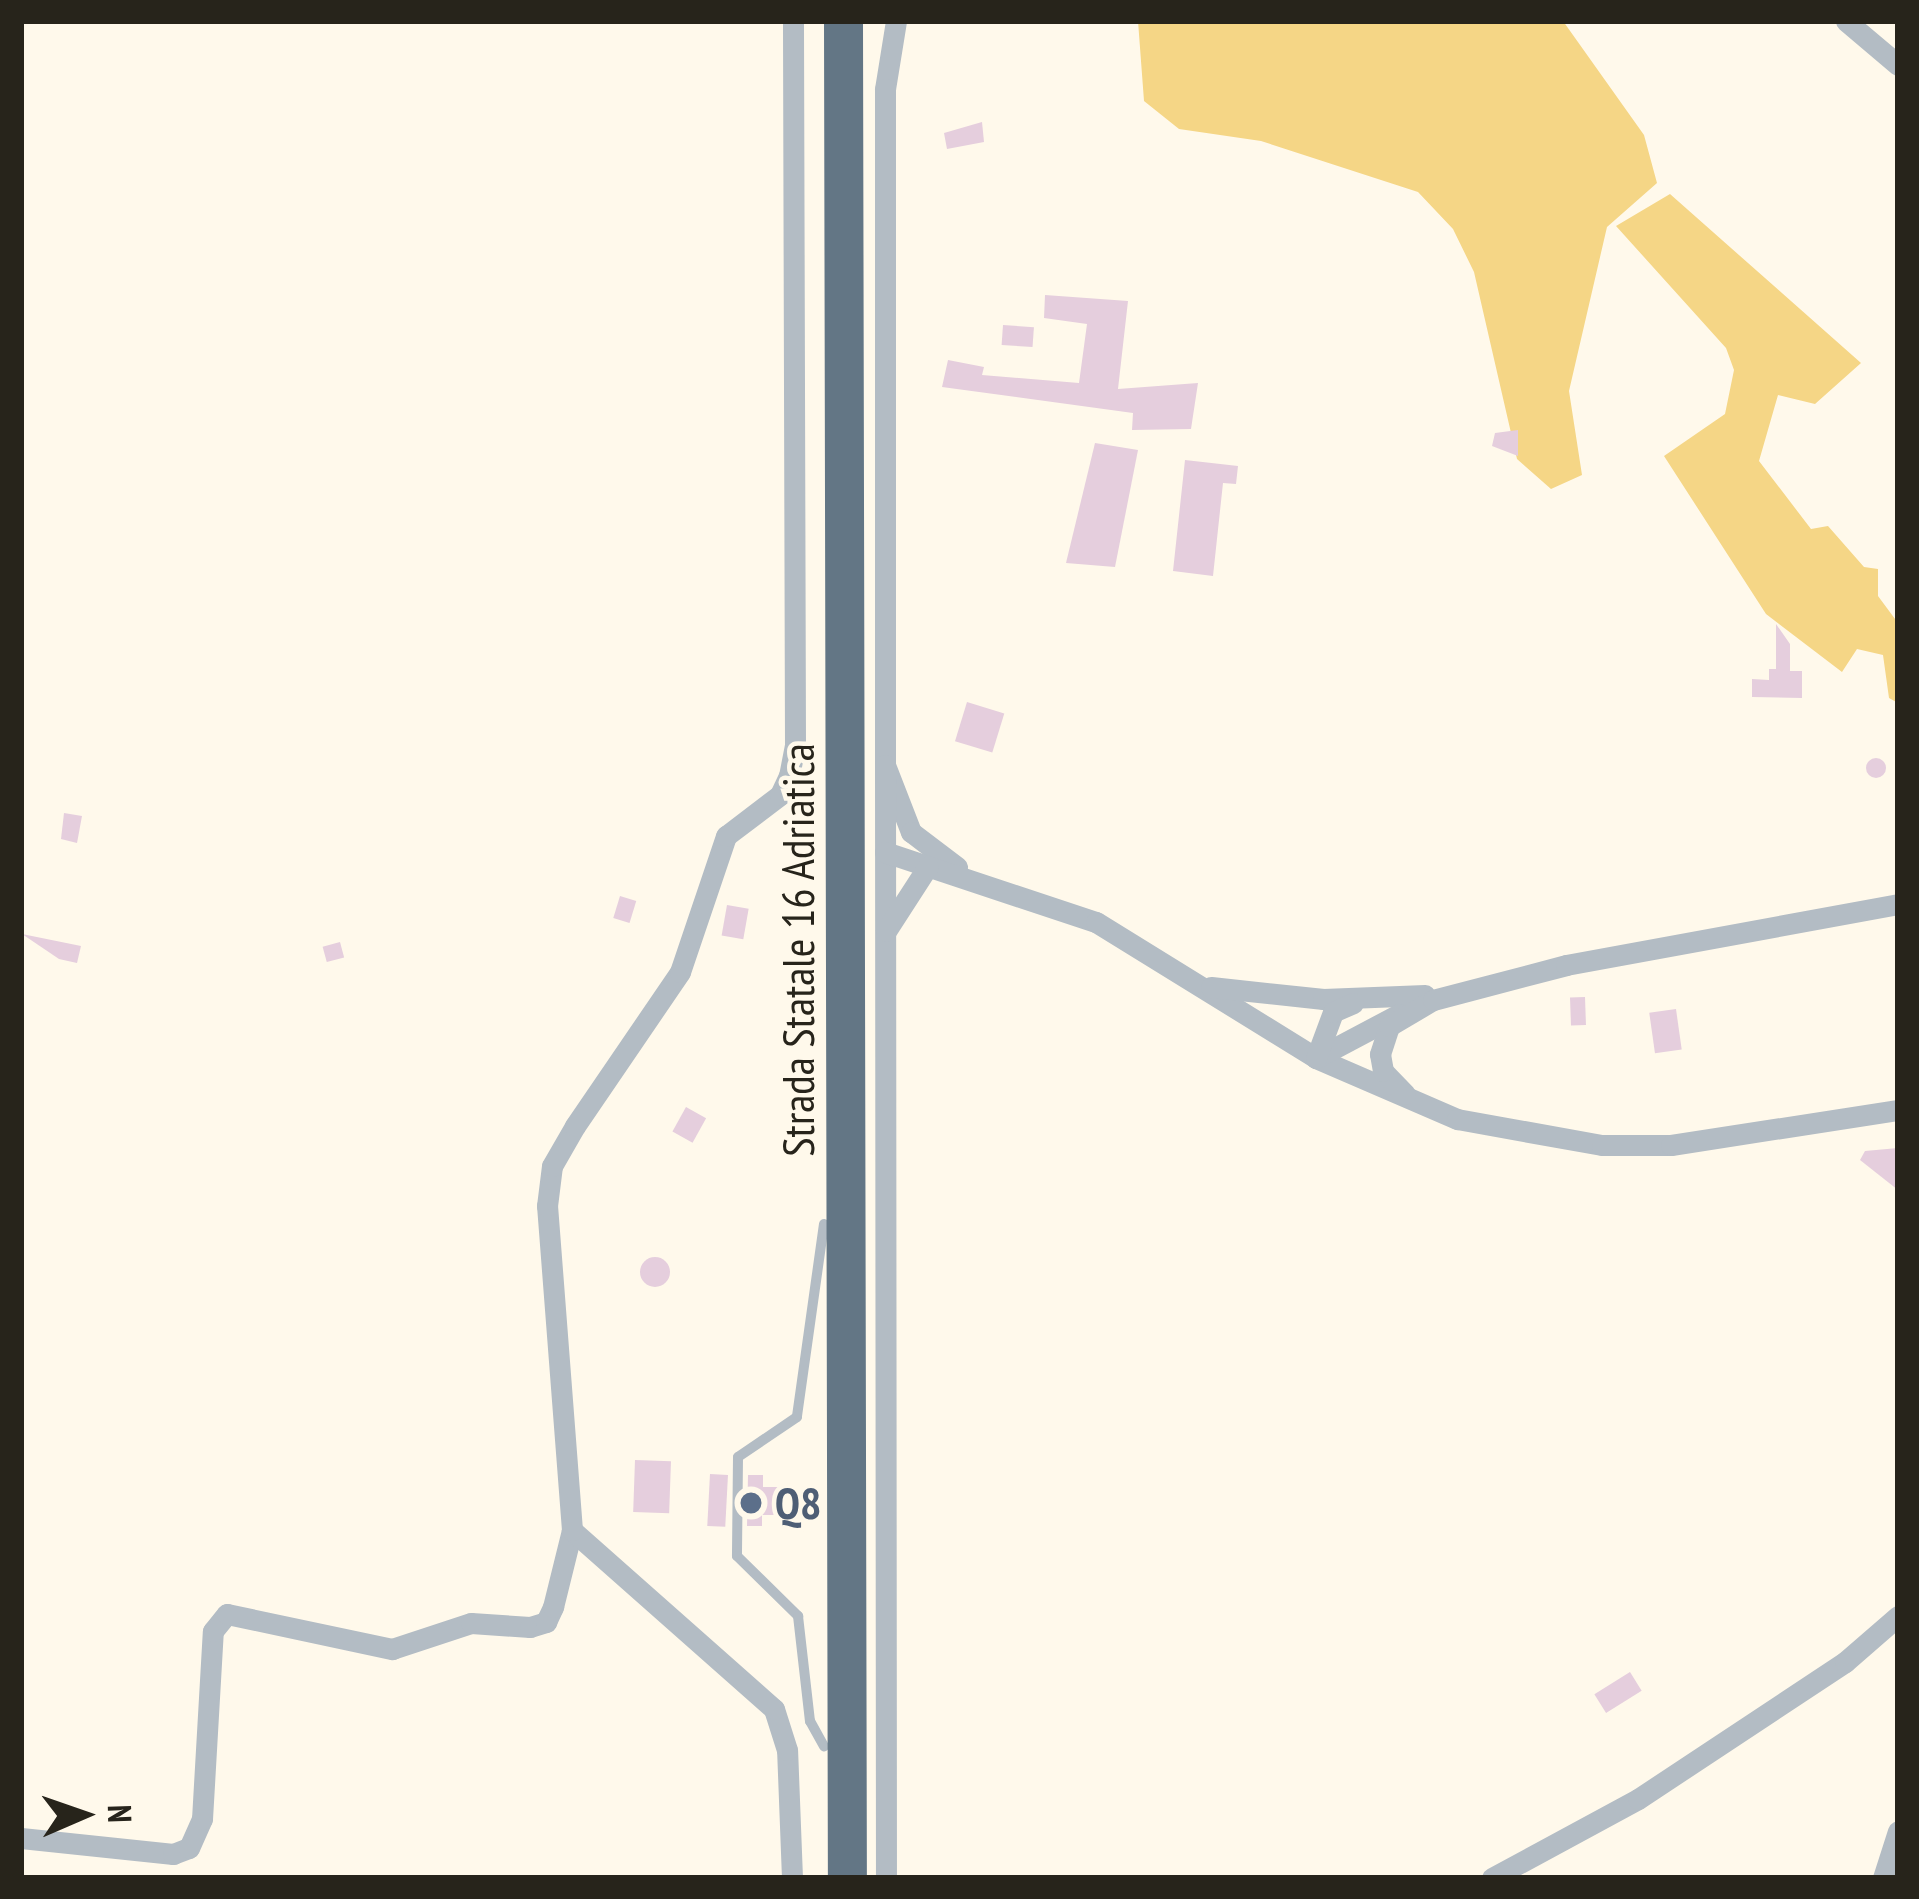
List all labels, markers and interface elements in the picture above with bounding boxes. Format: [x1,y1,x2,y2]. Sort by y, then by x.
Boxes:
street label: Strada Statale 16 Adriatica [771,743,825,1157]
place label: Q8 [775,1476,821,1530]
marker: Q8 [738,1490,764,1516]
north arrow [24,1755,144,1875]
text: N [99,1804,142,1823]

